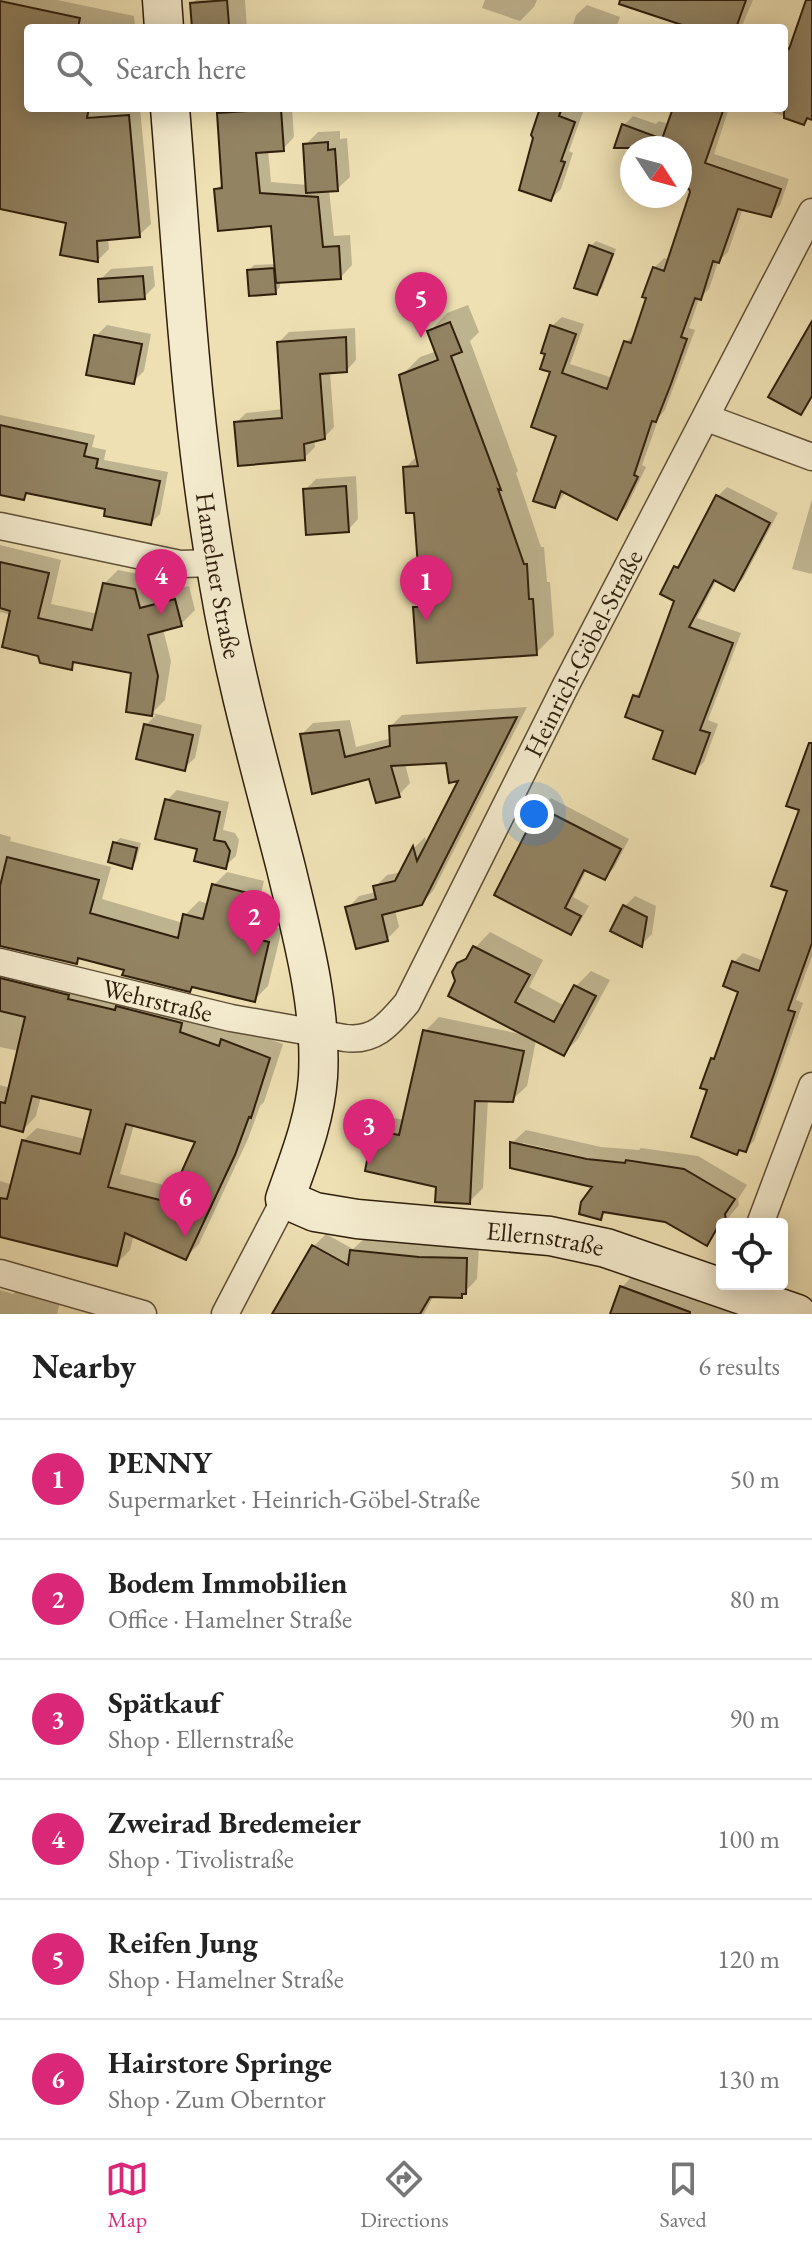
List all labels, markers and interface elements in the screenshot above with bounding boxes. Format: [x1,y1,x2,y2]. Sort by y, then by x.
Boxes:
search box [24,24,788,112]
icon: search [52,46,96,90]
text: Search here [116,49,246,88]
north arrow [620,136,692,208]
pin: 5 [395,272,447,338]
street label: Hamelner Straße [188,490,250,662]
street label: Heinrich-Göbel-Straße [516,544,650,763]
pin: 4 [135,549,187,615]
pin: 1 [400,555,452,621]
your location [514,794,554,834]
pin: 2 [228,890,280,956]
street label: Wehrstraße [99,970,216,1030]
pin: 3 [343,1099,395,1165]
pin: 6 [159,1171,211,1237]
street label: Ellernstraße [485,1213,607,1264]
map controls [716,1218,788,1290]
button: locate [716,1218,788,1290]
text: Nearby [32,1344,136,1388]
text: 6 results [699,1349,780,1383]
text: PENNY [108,1443,212,1482]
text: 1 [51,1462,65,1496]
text: 50 m [730,1462,780,1496]
text: Supermarket · Heinrich-Göbel-Straße [108,1482,480,1516]
text: Bodem Immobilien [108,1563,348,1602]
text: 2 [51,1582,65,1616]
text: 80 m [730,1582,780,1616]
text: Office · Hamelner Straße [108,1602,352,1636]
text: Spätkauf [108,1683,220,1722]
text: 3 [51,1702,65,1736]
text: 90 m [730,1702,780,1736]
text: Shop · Ellernstraße [108,1722,294,1756]
text: Zweirad Bredemeier [108,1803,361,1842]
text: 4 [51,1822,65,1856]
text: 100 m [717,1822,780,1856]
text: Shop · Tivolistraße [108,1842,294,1876]
text: Reifen Jung [108,1923,258,1962]
text: 5 [51,1942,65,1976]
text: 120 m [717,1942,780,1976]
text: Shop · Hamelner Straße [108,1962,344,1996]
text: Hairstore Springe [108,2043,332,2082]
text: 6 [51,2062,65,2096]
text: 130 m [717,2062,780,2096]
text: Shop · Zum Oberntor [108,2082,326,2116]
tab: Map [105,2157,149,2234]
tab: Directions [360,2157,449,2234]
tab: Saved [659,2157,707,2234]

